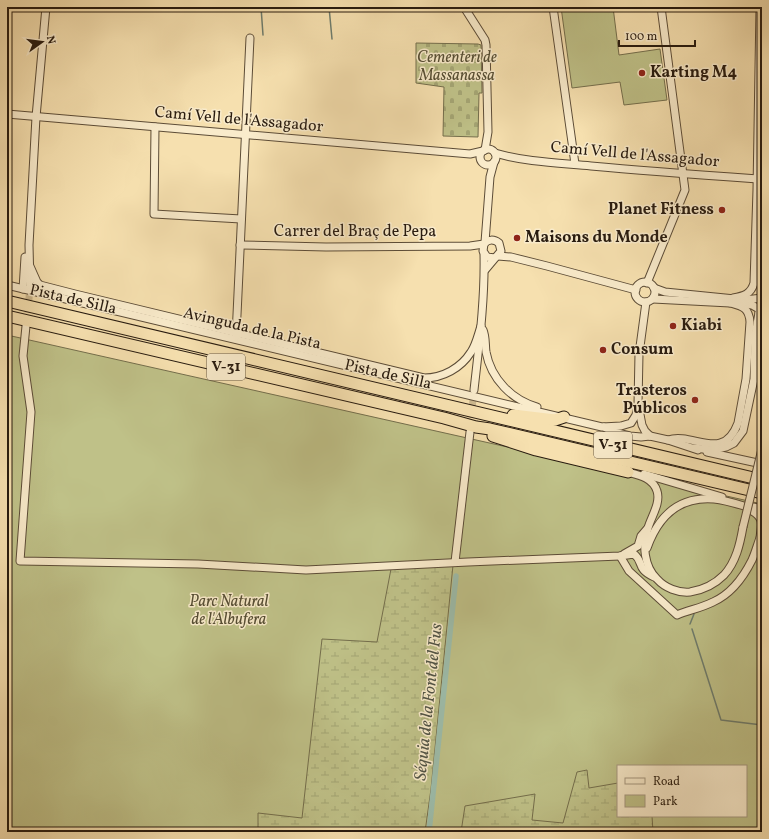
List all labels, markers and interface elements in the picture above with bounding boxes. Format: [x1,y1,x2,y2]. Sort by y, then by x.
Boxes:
north arrow [22,22,62,62]
scale bar [619,22,695,48]
text: 100 m [625,29,658,45]
text: N [42,34,58,46]
park label: Cementeri de Massanassa [417,47,497,87]
place label: Karting M4 [650,62,738,84]
marker: Karting M4 [637,68,647,78]
street label: Camí Vell de l'Assagador [154,102,325,138]
street label: Camí Vell de l'Assagador [550,137,721,173]
place label: Planet Fitness [608,199,714,221]
marker: Planet Fitness [717,205,727,215]
street label: Carrer del Braç de Pepa [274,221,436,243]
place label: Maisons du Monde [525,227,668,249]
marker: Maisons du Monde [512,233,522,243]
street label: Pista de Silla [27,279,119,321]
street label: Avinguda de la Pista [181,302,323,356]
place label: Kiabi [681,315,722,337]
marker: Kiabi [668,321,678,331]
place label: Consum [611,339,674,361]
marker: Consum [598,345,608,355]
road number: V-31 [207,354,245,380]
street label: Pista de Silla [342,354,434,396]
place label: Trasteros Públicos [616,380,687,420]
marker: Trasteros Públicos [690,395,700,405]
road number: V-31 [594,432,632,458]
park label: Parc Natural de l'Albufera [189,591,269,631]
water label: Séquia de la Font del Fus [409,622,449,782]
legend [617,765,747,817]
text: Road [653,774,680,790]
text: Park [653,794,678,810]

